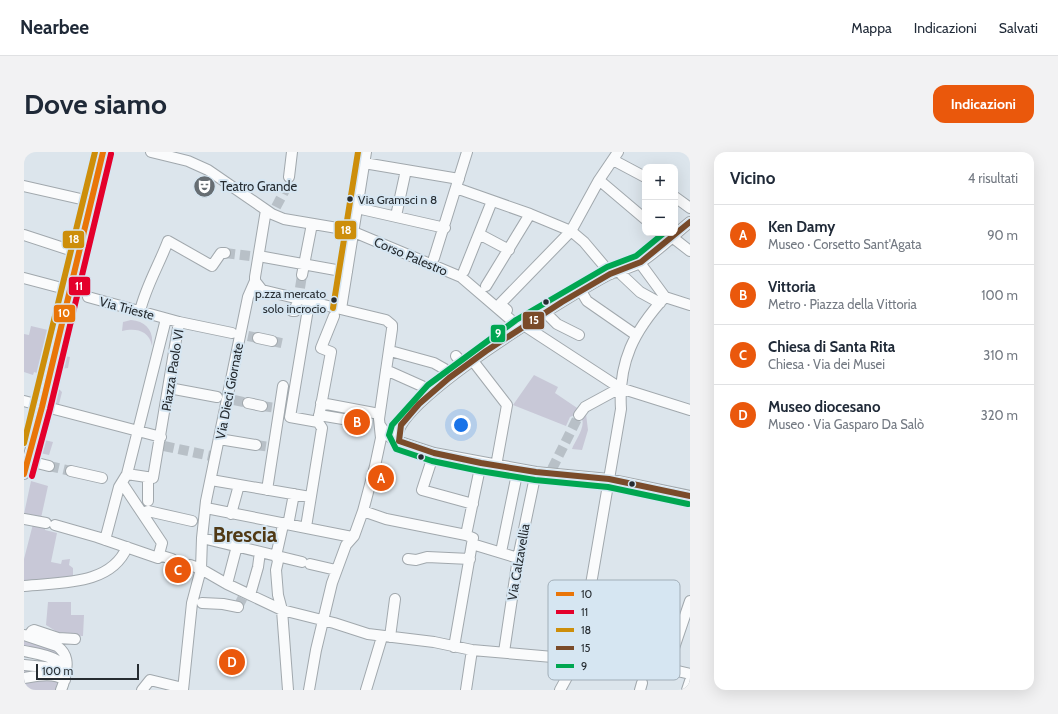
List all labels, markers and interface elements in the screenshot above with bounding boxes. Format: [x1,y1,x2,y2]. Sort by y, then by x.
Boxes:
text: Nearbee [20,16,89,39]
text: Mappa [851,19,892,37]
text: Indicazioni [914,19,977,37]
text: Salvati [999,19,1038,37]
button: Indicazioni [933,85,1034,123]
text: Dove siamo [24,87,167,121]
map controls [642,164,678,236]
button: + [642,164,678,200]
text: Vicino [730,168,775,188]
text: 4 risultati [968,170,1018,186]
theatre icon: Teatro Grande [191,173,217,199]
place label: Teatro Grande [220,178,297,194]
place label: Via Gramsci n 8 [358,192,437,207]
marker: Via Gramsci n 8 [345,194,355,204]
button: − [642,200,678,236]
text: Ken Damy [768,218,835,236]
line badge: 18 [334,220,357,240]
text: 18 [341,223,352,237]
text: A [739,227,747,243]
text: 90 m [987,227,1018,243]
line badge: 18 [62,230,85,249]
text: 18 [69,232,80,246]
street label: Corso Palestro [372,233,450,279]
text: Museo · Corsetto Sant'Agata [768,236,921,252]
line badge: 11 [68,276,91,296]
text: Vittoria [768,278,816,296]
text: 11 [75,279,83,293]
place label: p.zza mercato solo incrocio [255,286,326,316]
text: B [739,287,747,303]
text: 100 m [981,287,1018,303]
street label: Via Trieste [98,293,156,323]
marker: p.zza mercato solo incrocio [329,295,339,305]
text: Metro · Piazza della Vittoria [768,296,917,312]
unlabelled marker [541,297,551,307]
line badge: 10 [53,304,76,323]
text: 10 [58,306,70,320]
line badge: 15 [522,311,545,330]
text: 15 [529,313,539,327]
line badge: 9 [490,324,506,343]
text: 9 [495,326,501,340]
street label: Piazza Paolo VI [158,328,186,412]
text: Chiesa di Santa Rita [768,338,895,356]
street label: Via Dieci Giornate [212,341,246,441]
text: C [739,347,747,363]
text: 310 m [983,347,1018,363]
text: Chiesa · Via dei Musei [768,356,885,372]
text: Museo diocesano [768,398,880,416]
pin: B [344,407,370,437]
text: D [738,407,748,423]
text: 320 m [981,407,1018,423]
your location [451,415,471,435]
text: Museo · Via Gasparo Da Salò [768,416,924,432]
unlabelled marker [416,452,426,462]
pin: A [368,463,394,493]
unlabelled marker [627,479,637,489]
street label: Via Calzavellia [503,521,533,602]
district label: Brescia [213,522,278,547]
pin: C [165,555,191,585]
legend [548,580,680,680]
text: 10 [581,587,593,601]
text: 11 [581,605,588,619]
text: 18 [581,623,591,637]
text: 15 [581,641,591,655]
pin: D [219,647,245,677]
text: 9 [581,659,587,673]
scale bar [36,662,139,681]
text: 100 m [42,664,73,678]

